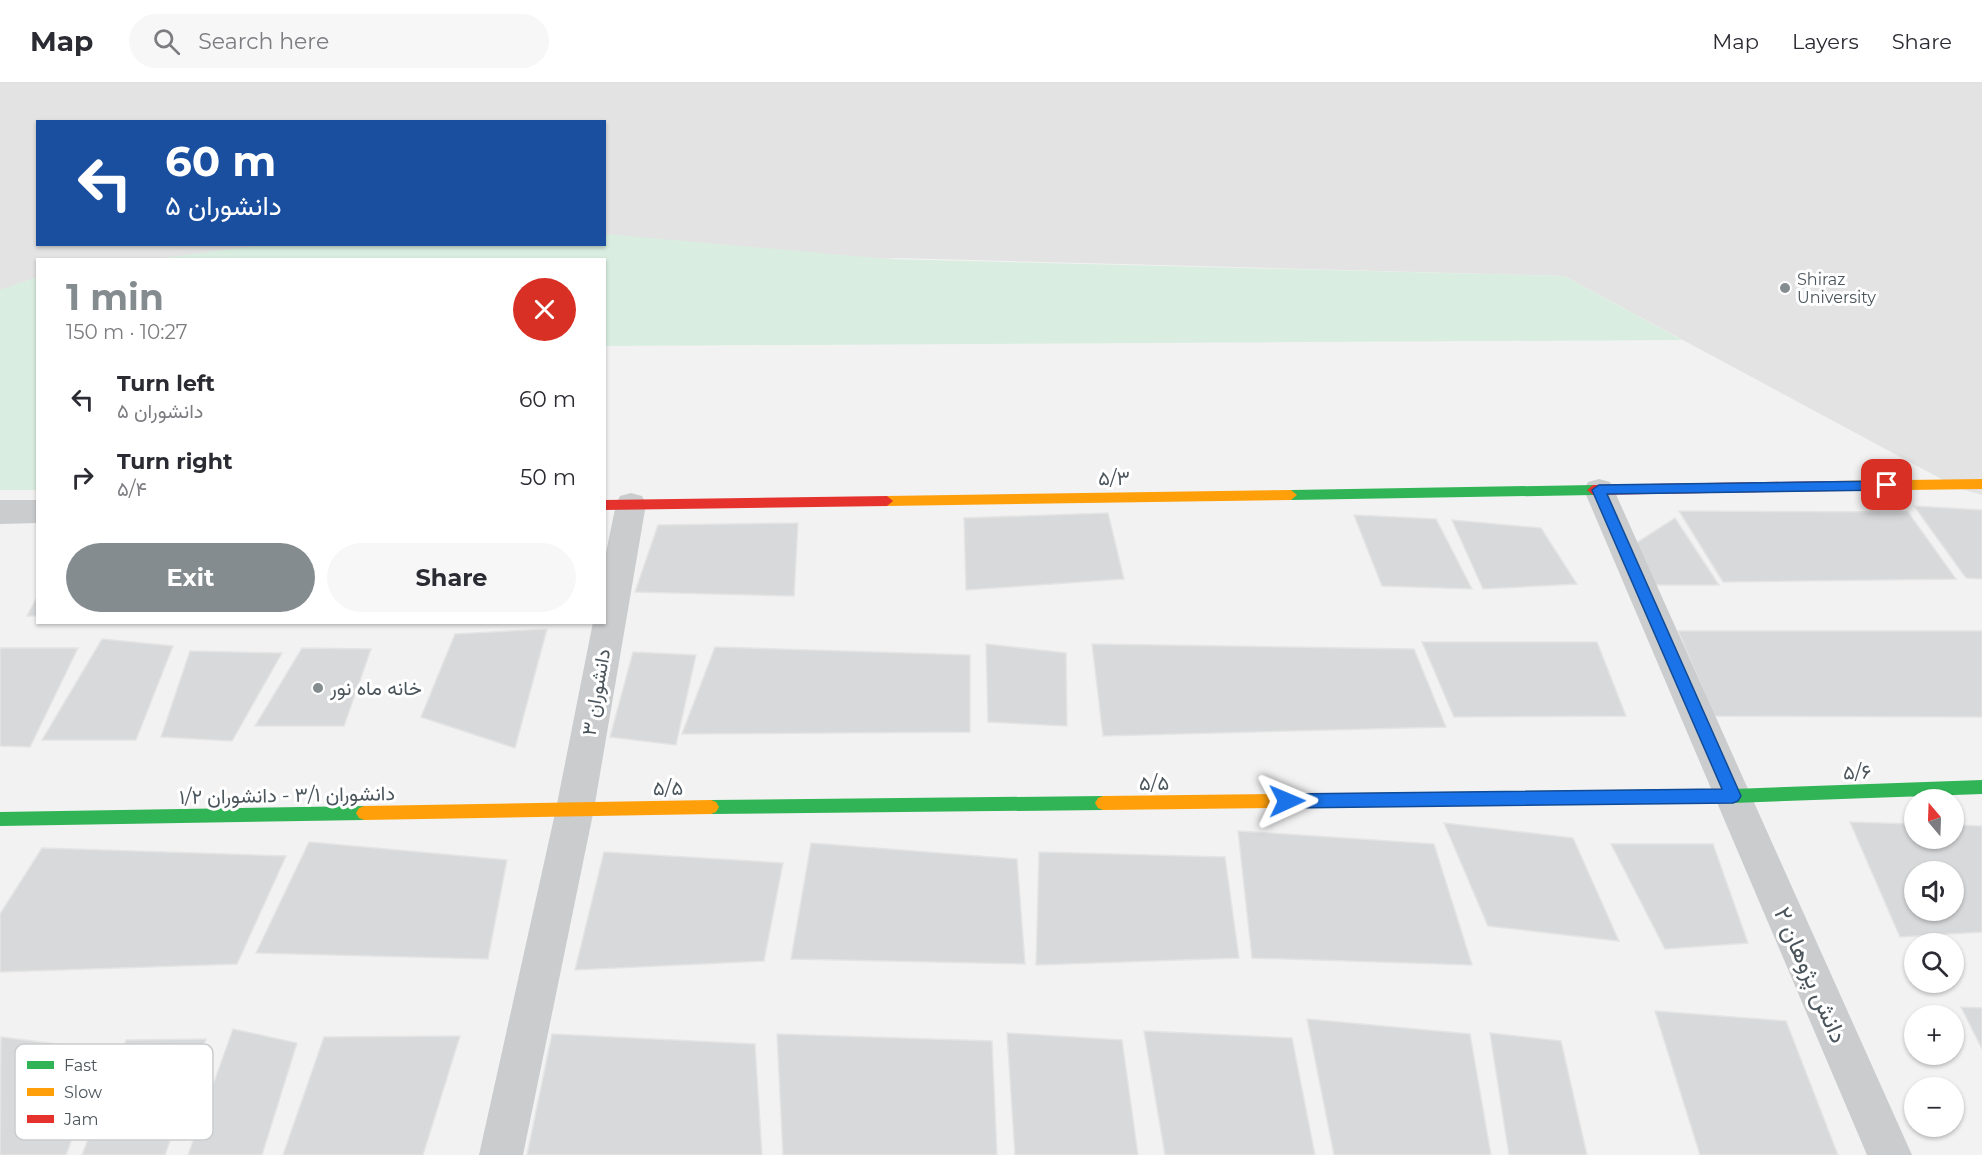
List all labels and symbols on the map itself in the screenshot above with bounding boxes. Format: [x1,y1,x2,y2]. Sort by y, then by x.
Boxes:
place label: Shiraz University [1797,270,1876,307]
marker: Shiraz University [1778,281,1792,295]
pin [1861,459,1912,510]
street label: ۵/۳ [1098,466,1130,490]
street label: دانشوران ۳ [577,647,616,737]
place label: خانه ماه نور [329,676,422,701]
marker: خانه ماه نور [311,681,325,695]
street label: ۵/۶ [1842,760,1872,784]
position arrow [1255,769,1319,833]
street label: ۵/۵ [1139,771,1169,795]
street label: ۵/۵ [653,776,683,800]
street label: دانشوران ۳/۱ - دانشوران ۱/۲ [179,781,395,810]
north arrow [1904,789,1964,849]
street label: دانش پژوهان ۲ [1766,903,1854,1048]
legend [15,1044,213,1140]
text: Fast [64,1056,98,1075]
text: Slow [64,1083,102,1102]
text: Jam [63,1110,98,1129]

